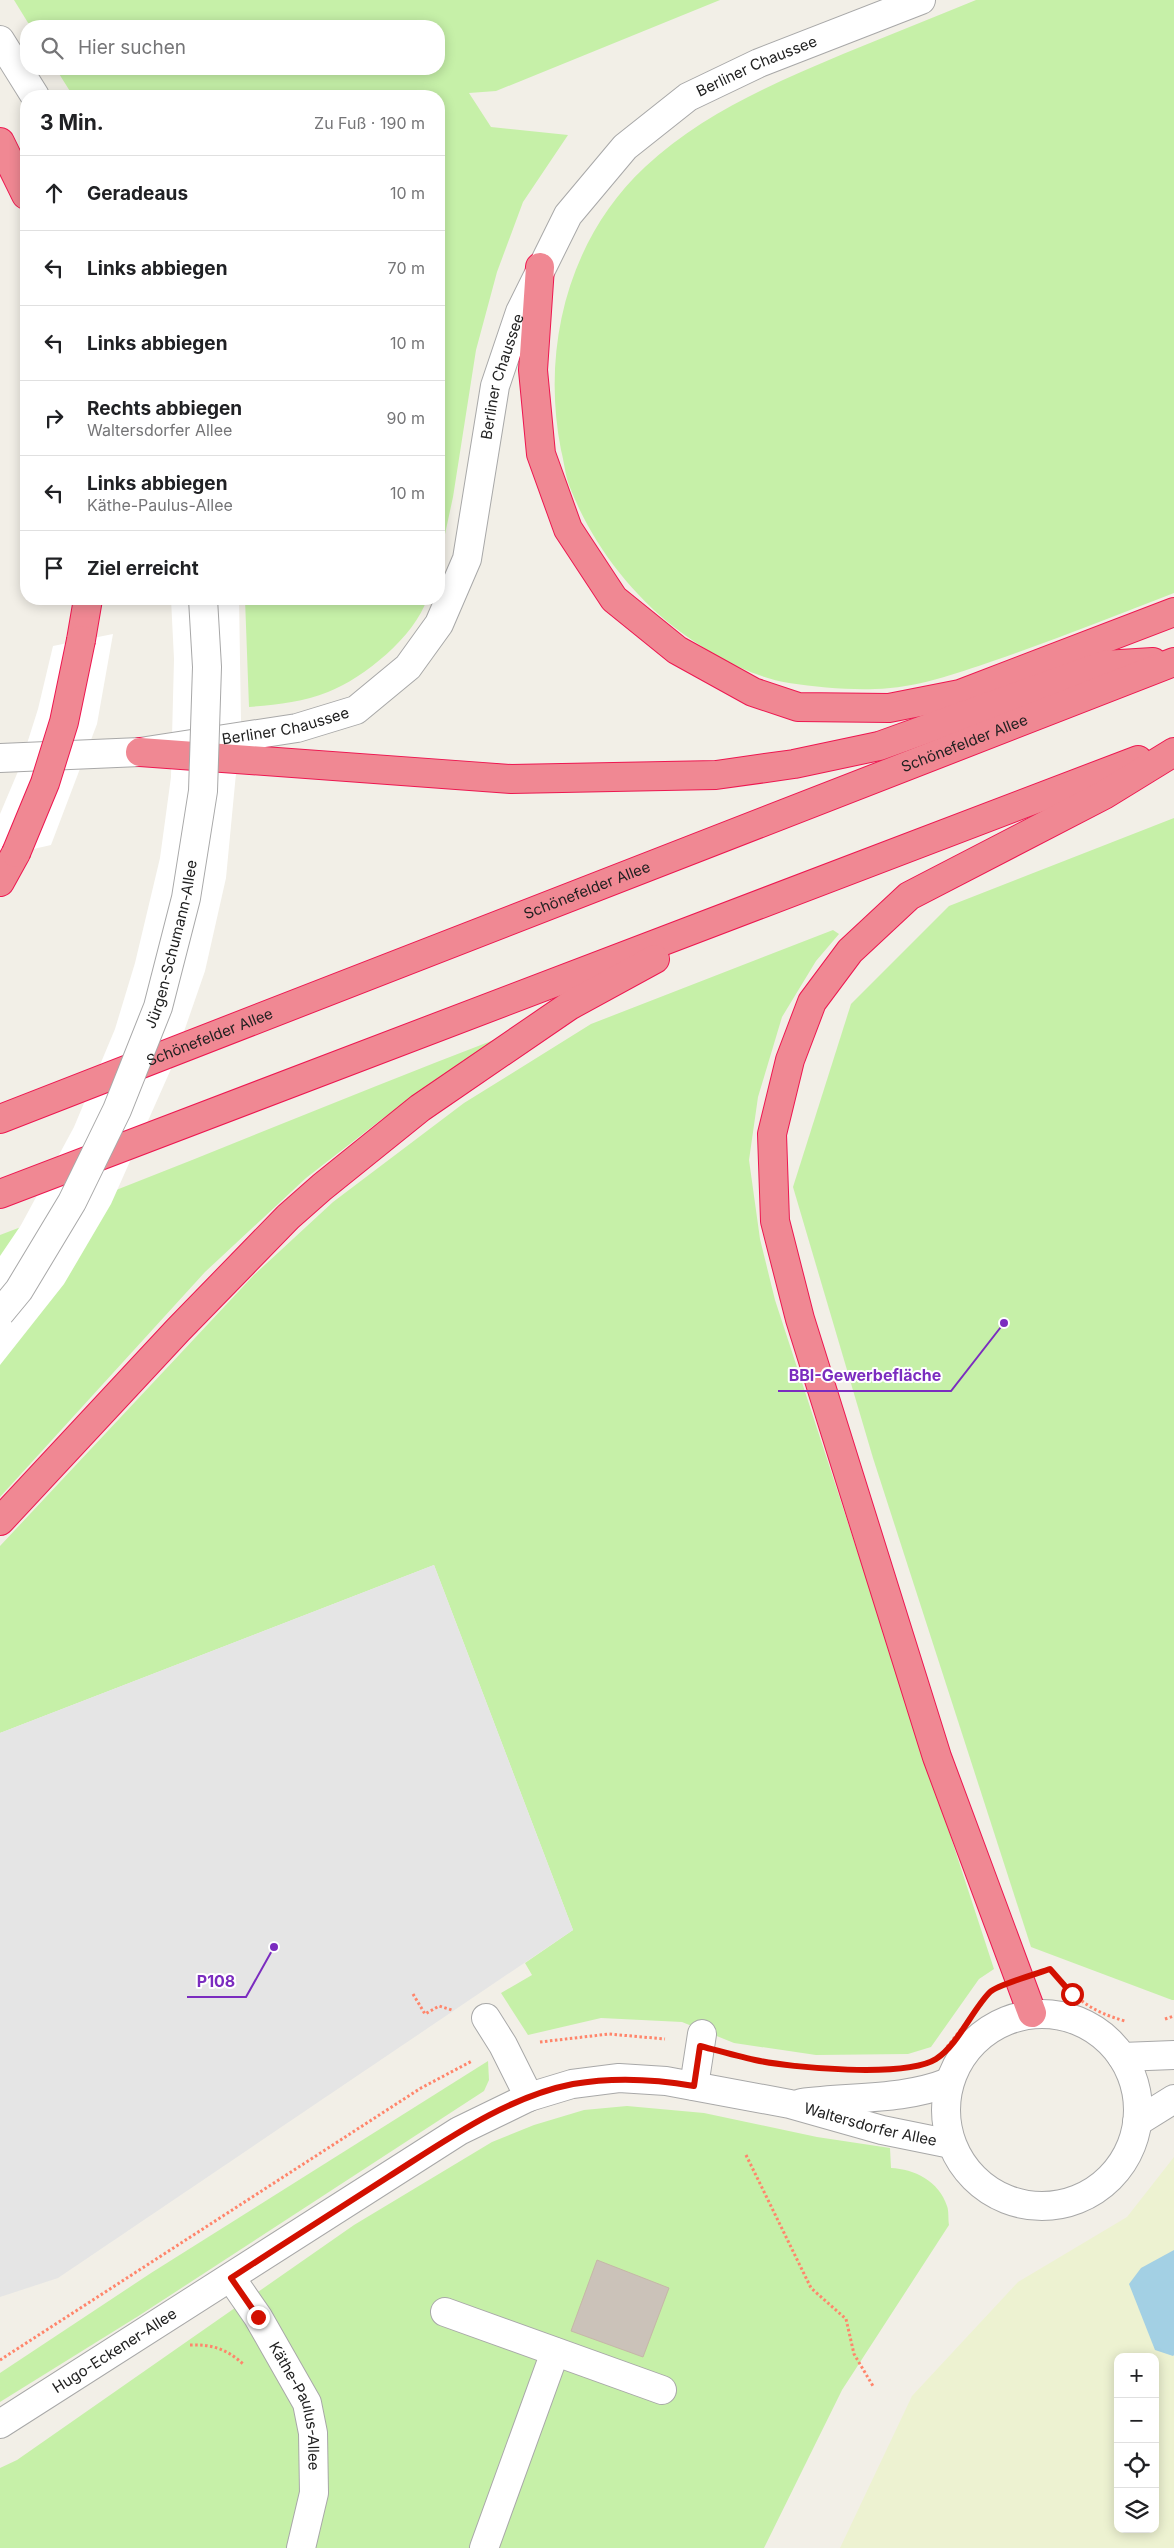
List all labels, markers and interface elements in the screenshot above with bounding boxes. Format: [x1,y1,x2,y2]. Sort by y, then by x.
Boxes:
search box [20,20,445,75]
street label: Berliner Chaussee [693,31,820,101]
icon: search [38,34,66,62]
text: Hier suchen [78,36,186,59]
text: 3 Min. [40,110,104,135]
text: Zu Fuß · 190 m [314,113,425,133]
icon: ahead [40,179,68,207]
text: Geradeaus [87,182,188,205]
text: 10 m [390,183,425,203]
icon: left [40,254,68,282]
text: Links abbiegen [87,257,228,280]
text: 70 m [388,258,425,278]
street label: Berliner Chaussee [476,311,528,441]
icon: left [40,329,68,357]
text: Links abbiegen [87,332,228,355]
text: 10 m [390,333,425,353]
text: Rechts abbiegen [87,397,242,420]
icon: right [40,404,68,432]
text: 90 m [386,408,425,428]
text: Waltersdorfer Allee [87,420,232,440]
text: Links abbiegen [87,472,228,495]
icon: left [40,479,68,507]
text: 10 m [390,483,425,503]
text: Käthe-Paulus-Allee [87,495,233,515]
icon: arrive [40,554,68,582]
text: Ziel erreicht [87,557,199,580]
street label: Berliner Chaussee [221,703,351,748]
street label: Schönefelder Allee [898,710,1030,776]
street label: Schönefelder Allee [521,857,653,923]
street label: Jürgen-Schumann-Allee [140,859,201,1031]
street label: Schönefelder Allee [144,1004,275,1070]
callout: BBI-Gewerbefläche [778,1360,951,1391]
text: BBI-Gewerbefläche [789,1365,941,1385]
callout: P108 [187,1966,246,1997]
text: P108 [197,1971,235,1991]
route start [1061,1983,1084,2006]
street label: Waltersdorfer Allee [802,2098,939,2150]
street label: Hugo-Eckener-Allee [49,2304,180,2397]
route end [247,2306,270,2329]
street label: Käthe-Paulus-Allee [265,2338,324,2471]
map controls [1114,2353,1159,2533]
button: + [1114,2353,1159,2398]
button: − [1114,2398,1159,2443]
button: locate [1114,2443,1159,2488]
button: layers [1114,2488,1159,2533]

